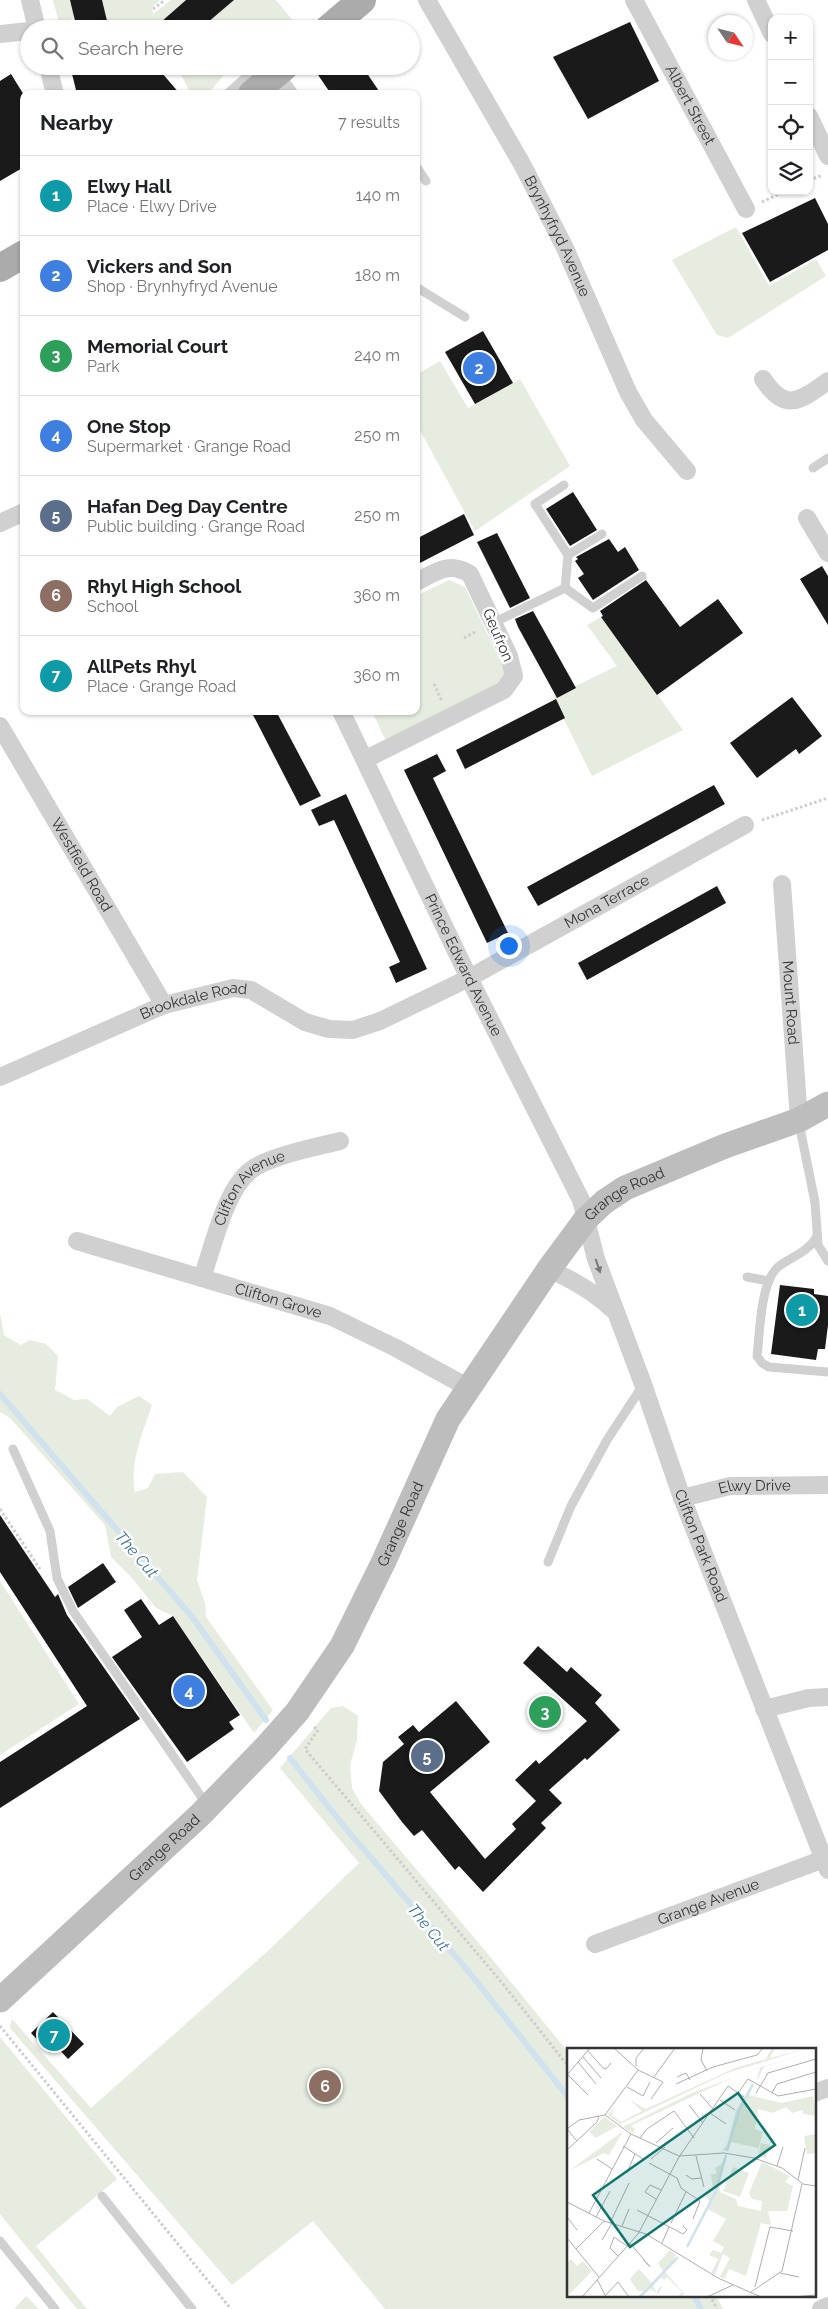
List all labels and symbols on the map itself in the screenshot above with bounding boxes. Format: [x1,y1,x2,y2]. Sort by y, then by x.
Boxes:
north arrow [708,15,753,60]
street label: Albert Street [661,62,719,148]
street label: Brynhyfryd Avenue [521,173,594,300]
pin: 2 [463,349,495,387]
street label: Geufron [479,606,517,664]
street label: Westfield Road [47,815,116,915]
street label: Mona Terrace [561,871,653,932]
street label: Prince Edward Avenue [421,891,506,1039]
your location [496,933,522,959]
street label: Mount Road [779,960,803,1045]
street label: Brookdale Road [137,979,248,1023]
street label: Clifton Avenue [210,1147,287,1228]
street label: Grange Road [581,1163,667,1225]
one-way arrow [595,1258,602,1273]
street label: Clifton Grove [233,1279,324,1322]
pin: 1 [786,1291,818,1329]
street label: Elwy Drive [716,1476,791,1498]
street label: Grange Road [374,1479,427,1569]
street label: Clifton Park Road [671,1487,731,1605]
water label: The Cut [111,1527,163,1582]
pin: 4 [173,1672,205,1710]
pin: 3 [529,1693,561,1731]
pin: 5 [411,1737,443,1775]
street label: Grange Road [125,1810,204,1885]
street label: Grange Avenue [655,1875,762,1929]
water label: The Cut [404,1900,454,1956]
pin: 7 [38,2016,70,2054]
inset map [567,2048,816,2296]
pin: 6 [309,2067,341,2105]

